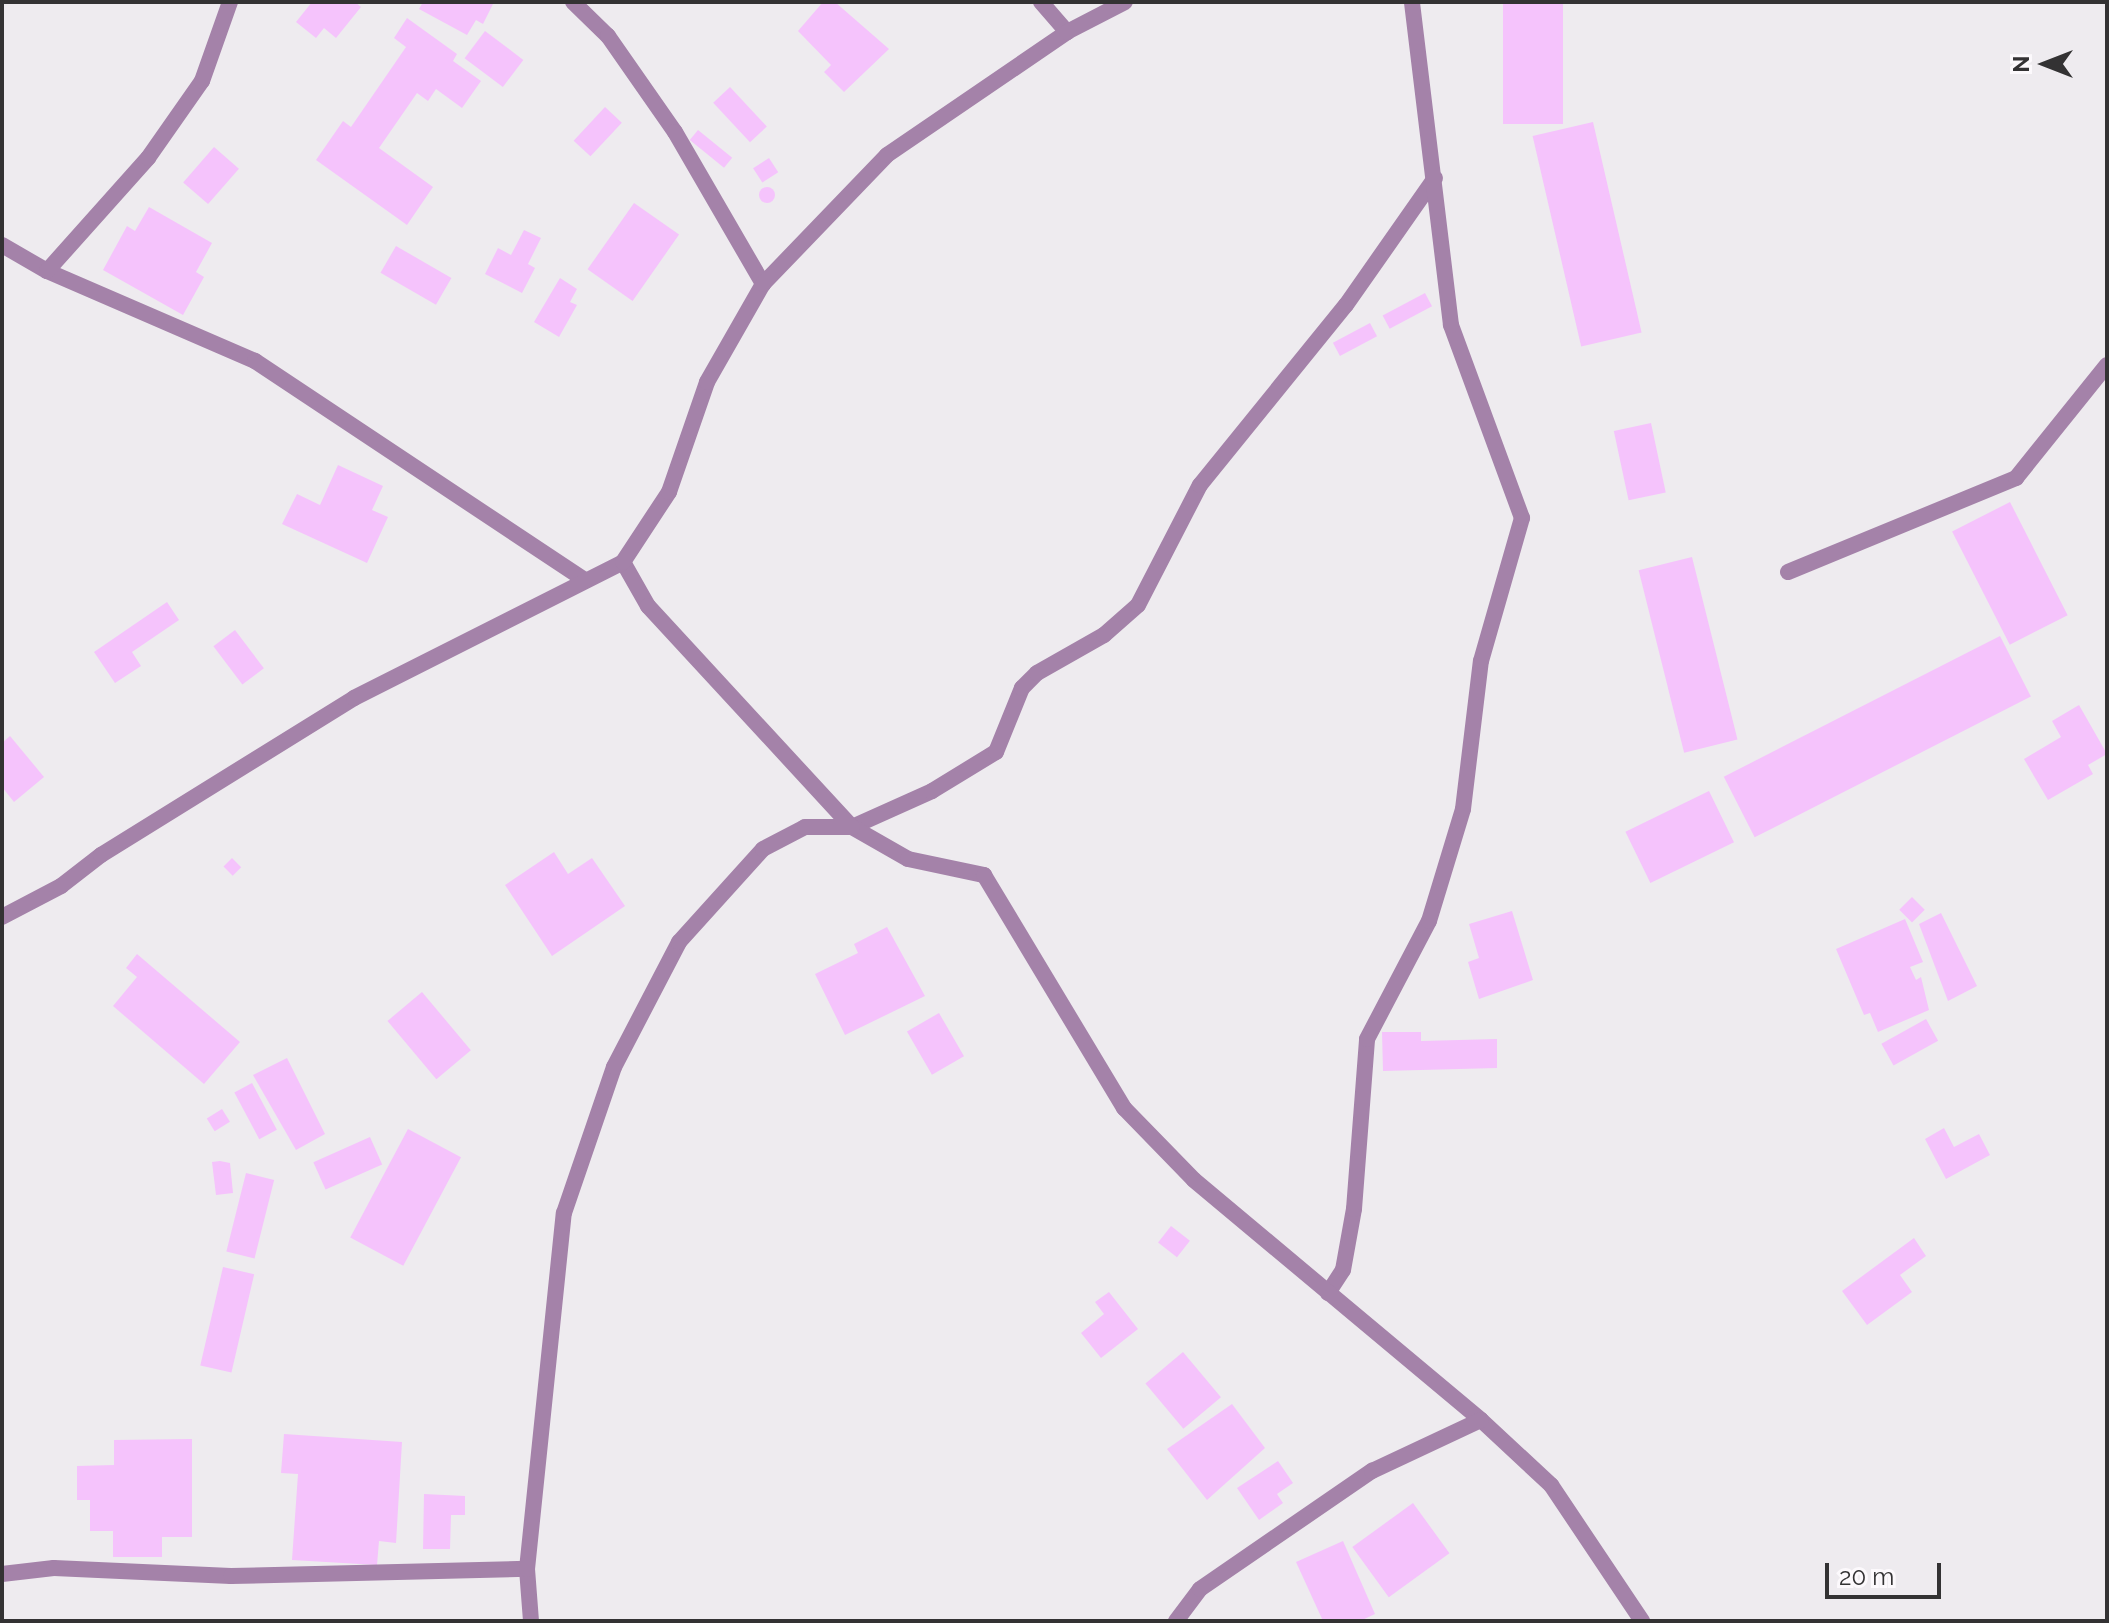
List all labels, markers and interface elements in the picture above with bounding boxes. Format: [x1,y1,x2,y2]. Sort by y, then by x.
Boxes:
north arrow [2005,24,2085,104]
text: N [2008,56,2034,72]
scale bar [1829,1547,1945,1597]
text: 20 m [1839,1562,1894,1591]

